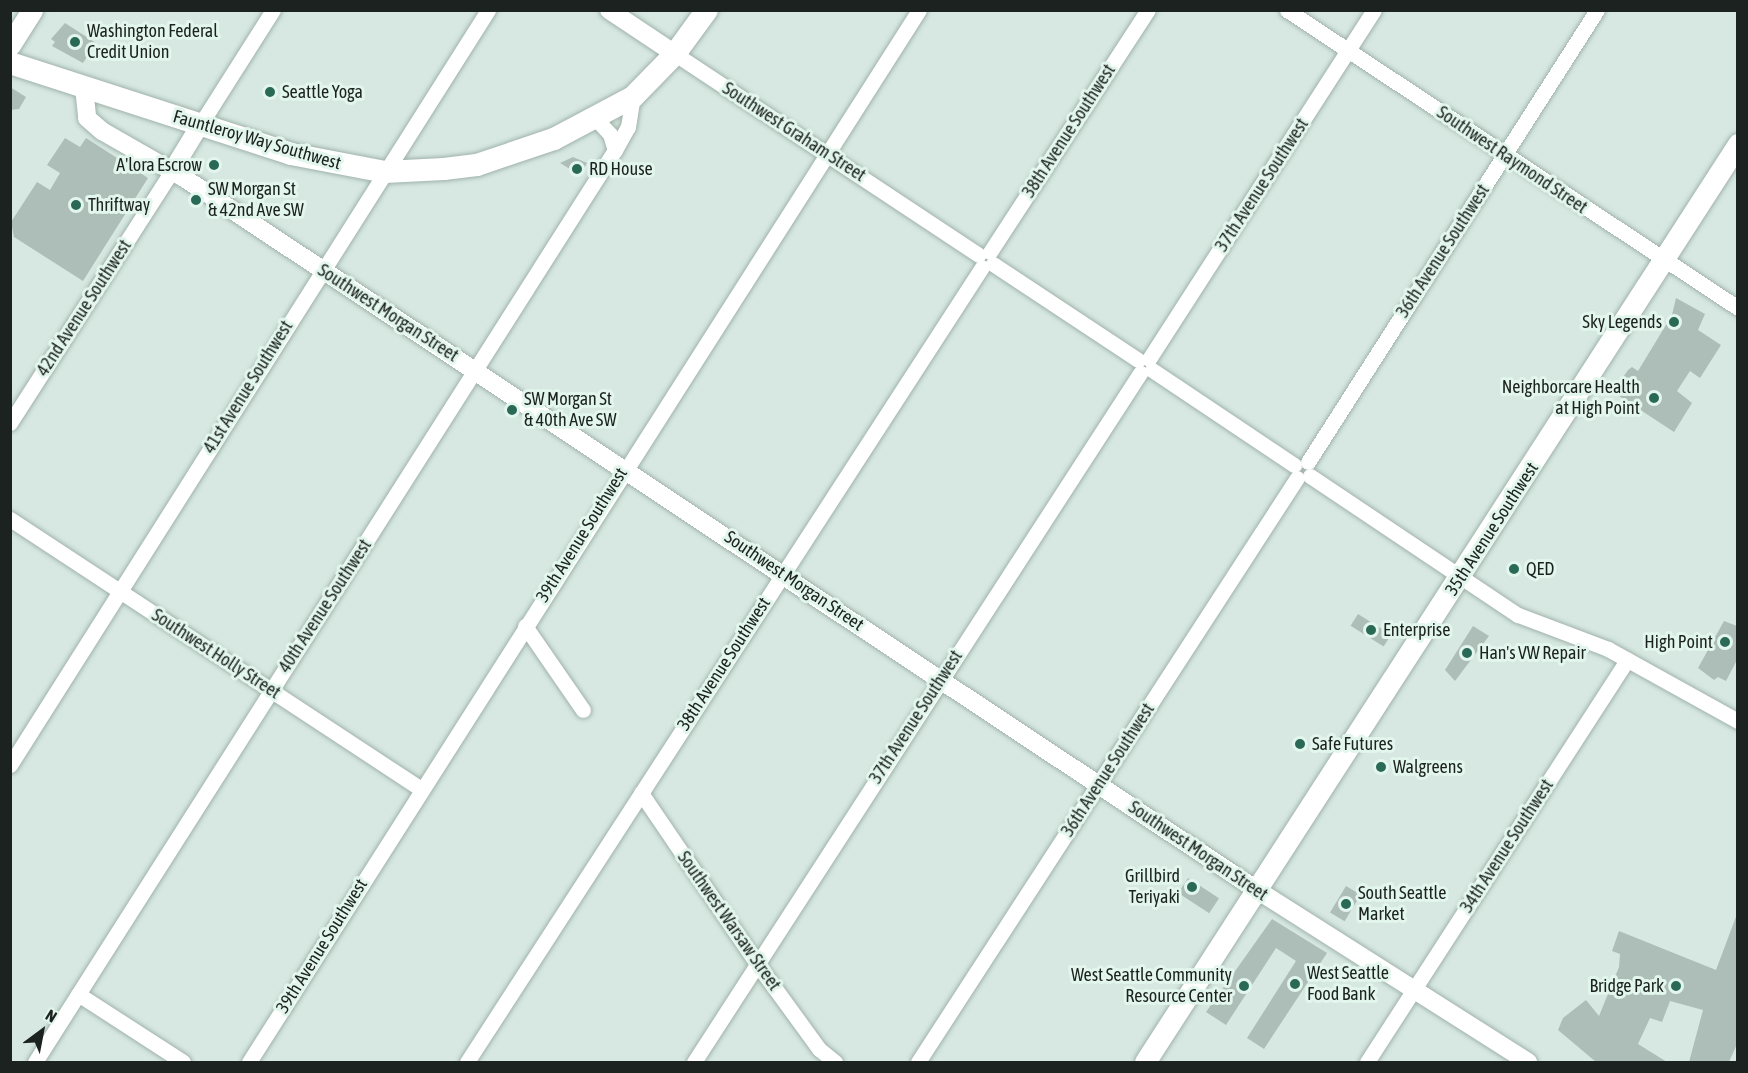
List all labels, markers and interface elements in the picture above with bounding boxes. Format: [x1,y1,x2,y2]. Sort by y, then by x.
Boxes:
place label: Washington Federal Credit Union [87,21,218,63]
marker: Washington Federal Credit Union [68,35,82,49]
street label: 38th Avenue Southwest [1018,60,1120,202]
street label: Southwest Graham Street [718,78,870,186]
place label: Seattle Yoga [282,81,363,103]
marker: Seattle Yoga [263,85,277,99]
street label: Southwest Raymond Street [1433,102,1591,218]
street label: Fauntleroy Way Southwest [171,106,343,174]
street label: 37th Avenue Southwest [1211,114,1313,256]
place label: A'lora Escrow [116,154,202,176]
marker: A'lora Escrow [207,158,221,172]
place label: RD House [589,158,653,180]
marker: RD House [570,162,584,176]
place label: SW Morgan St & 42nd Ave SW [208,179,304,222]
street label: 36th Avenue Southwest [1392,180,1494,322]
marker: SW Morgan St & 42nd Ave SW [189,193,203,207]
place label: Thriftway [88,194,150,216]
marker: Thriftway [69,198,83,212]
street label: 42nd Avenue Southwest [32,236,136,380]
street label: Southwest Morgan Street [314,260,462,366]
place label: Sky Legends [1582,311,1662,333]
marker: Sky Legends [1667,315,1681,329]
street label: 41st Avenue Southwest [199,317,297,457]
place label: Neighborcare Health at High Point [1502,377,1640,420]
place label: SW Morgan St & 40th Ave SW [524,389,616,432]
marker: Neighborcare Health at High Point [1645,389,1663,407]
marker: SW Morgan St & 40th Ave SW [505,403,519,417]
street label: 35th Avenue Southwest [1441,458,1543,600]
street label: 39th Avenue Southwest [532,464,632,606]
street label: Southwest Morgan Street [720,526,868,636]
street label: 40th Avenue Southwest [274,535,376,677]
place label: QED [1526,558,1554,580]
marker: QED [1507,562,1521,576]
street label: 38th Avenue Southwest [673,593,775,735]
street label: Southwest Holly Street [148,604,284,704]
place label: Enterprise [1383,619,1450,641]
marker: Enterprise [1364,623,1378,637]
place label: High Point [1644,631,1713,653]
marker: High Point [1718,635,1732,649]
place label: Han's VW Repair [1479,642,1586,664]
street label: 37th Avenue Southwest [865,646,967,788]
marker: Han's VW Repair [1460,646,1474,660]
street label: 36th Avenue Southwest [1057,699,1159,841]
place label: Safe Futures [1312,733,1393,755]
marker: Safe Futures [1293,737,1307,751]
place label: Walgreens [1393,756,1463,778]
marker: Walgreens [1374,760,1388,774]
street label: 34th Avenue Southwest [1456,775,1558,917]
street label: Southwest Morgan Street [1124,796,1272,906]
street label: Southwest Warsaw Street [673,847,785,995]
place label: Grillbird Teriyaki [1125,866,1180,908]
street label: 39th Avenue Southwest [272,875,372,1017]
marker: Grillbird Teriyaki [1185,880,1199,894]
place label: South Seattle Market [1358,883,1446,926]
marker: South Seattle Market [1339,897,1353,911]
place label: West Seattle Food Bank [1307,963,1389,1006]
place label: West Seattle Community Resource Center [1071,965,1232,1008]
place label: Bridge Park [1589,975,1664,997]
marker: West Seattle Food Bank [1288,977,1302,991]
marker: West Seattle Community Resource Center [1237,979,1251,993]
marker: Bridge Park [1669,979,1683,993]
north arrow [12,1001,72,1061]
text: N [43,1006,60,1026]

